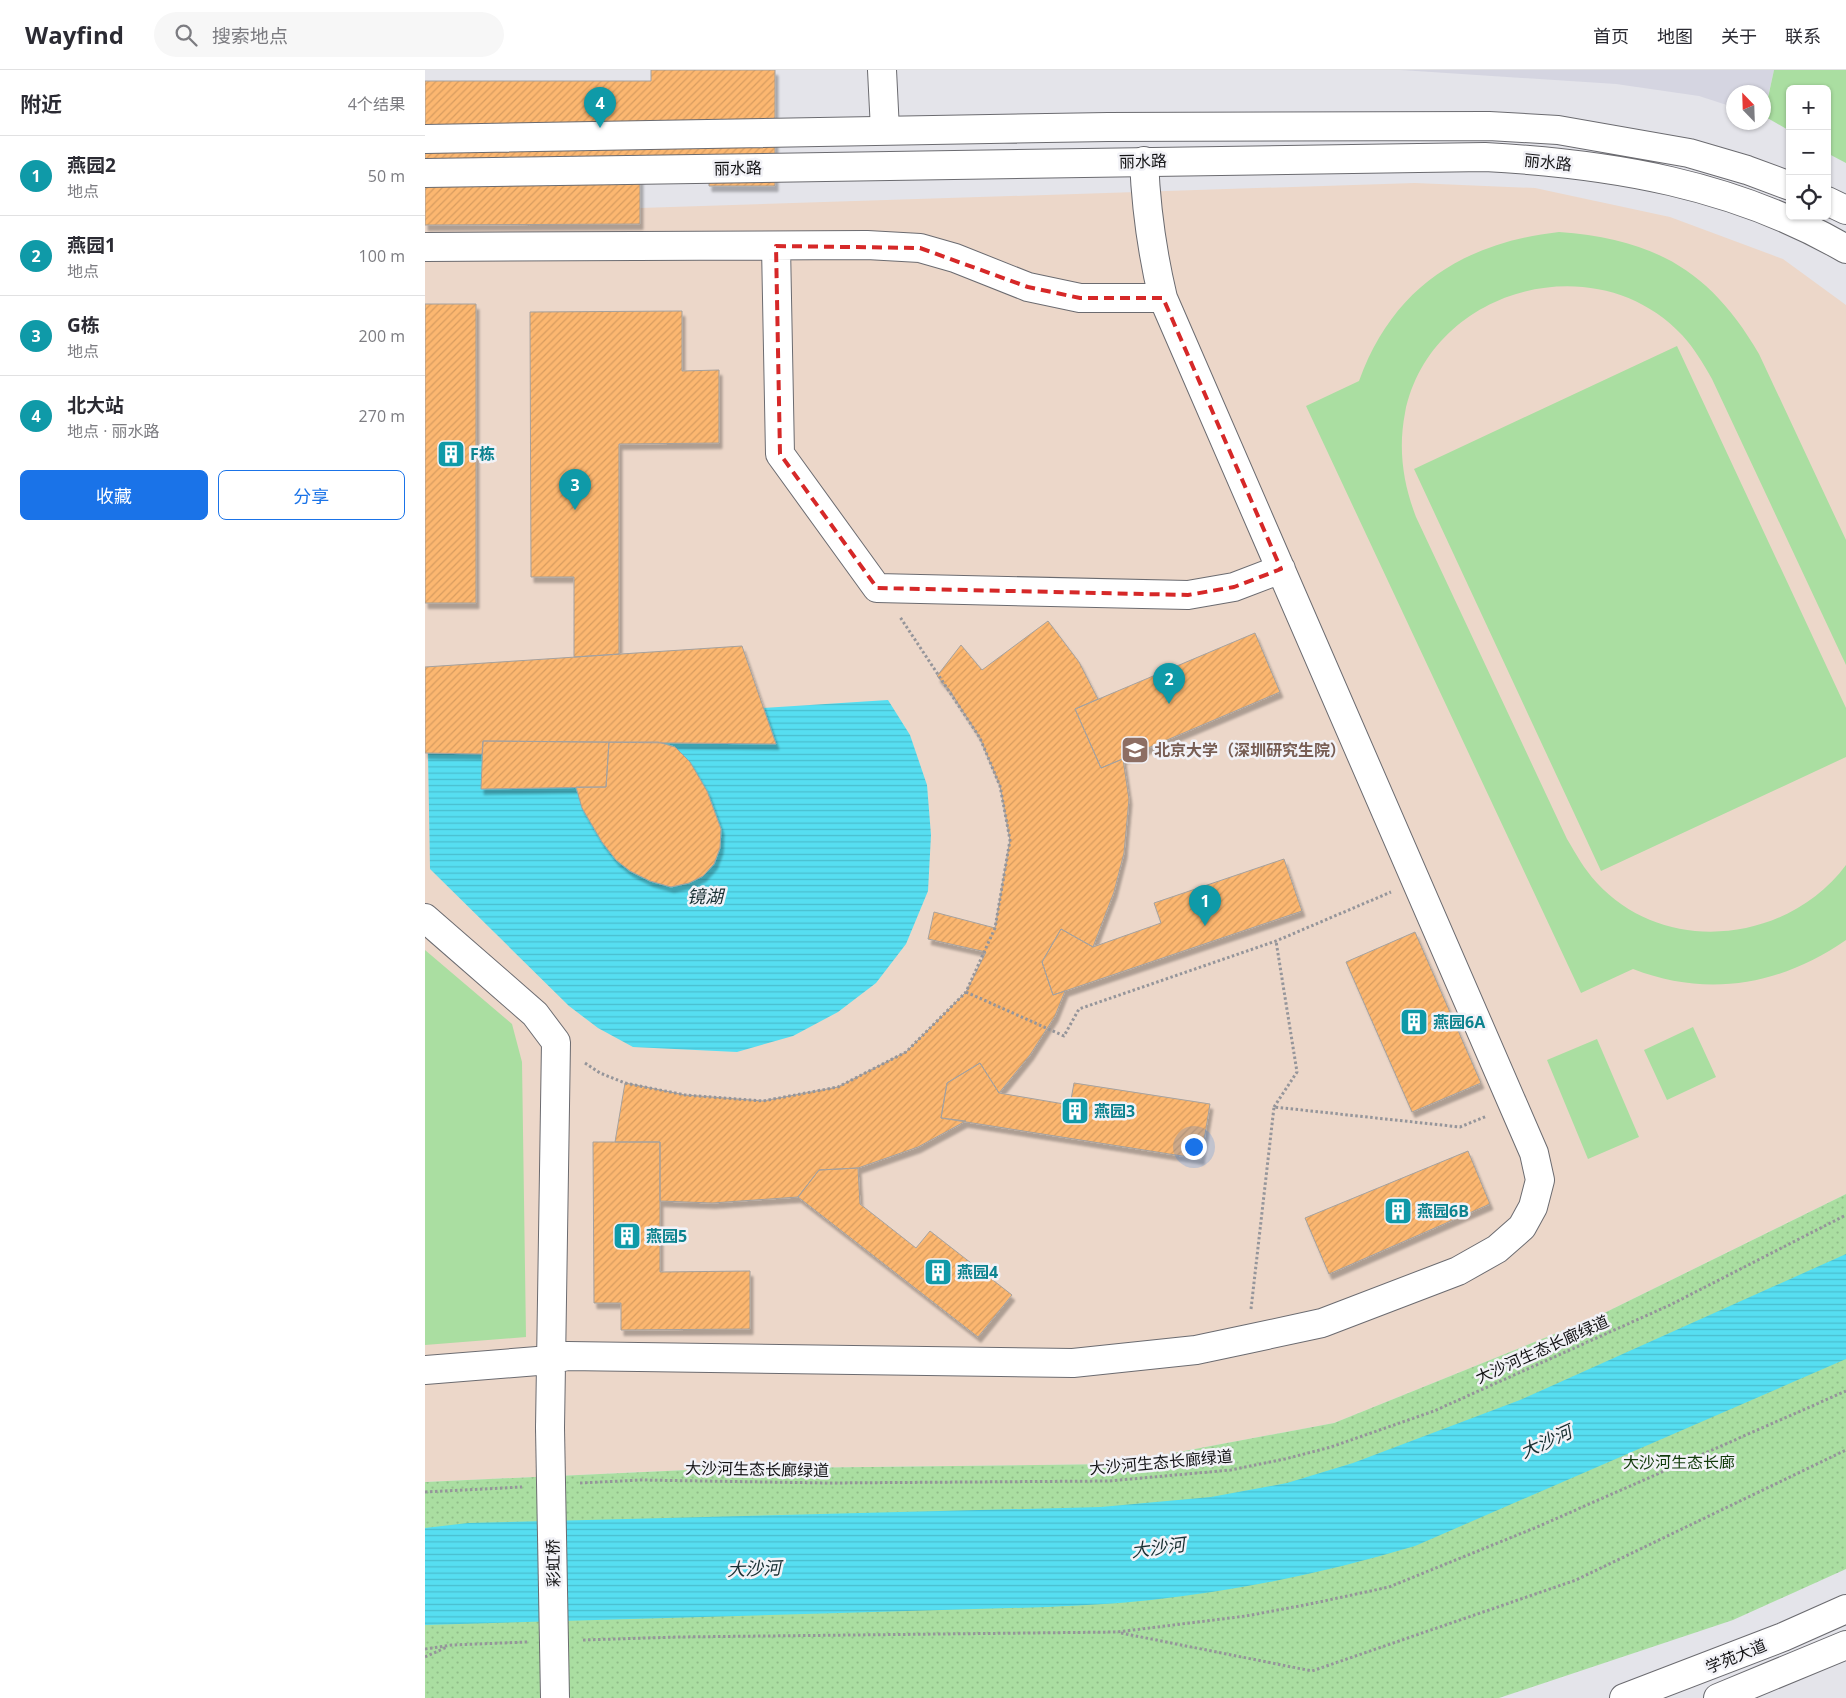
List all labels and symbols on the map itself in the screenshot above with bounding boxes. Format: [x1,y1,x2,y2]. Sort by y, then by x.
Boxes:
north arrow [1726,85,1771,130]
pin: 4 [584,87,616,128]
street label: 丽水路 [1523,149,1573,175]
street label: 丽水路 [1119,150,1167,172]
street label: 丽水路 [714,157,762,179]
building icon: F栋 [436,439,466,469]
place label: F栋 [470,443,495,465]
pin: 3 [559,469,591,510]
pin: 2 [1153,663,1185,704]
school or university icon: 北京大学（深圳研究生院） [1120,735,1150,765]
place label: 北京大学（深圳研究生院） [1154,739,1346,761]
water label: 镜湖 [687,884,726,908]
pin: 1 [1189,885,1221,926]
building icon: 燕园6A [1399,1007,1429,1037]
place label: 燕园6A [1433,1011,1486,1033]
building icon: 燕园3 [1060,1096,1090,1126]
place label: 燕园3 [1094,1100,1135,1122]
your location [1181,1134,1207,1160]
building icon: 燕园6B [1383,1196,1413,1226]
place label: 燕园6B [1417,1200,1469,1222]
building icon: 燕园5 [612,1221,642,1251]
place label: 燕园5 [646,1225,687,1247]
building icon: 燕园4 [923,1257,953,1287]
place label: 燕园4 [957,1261,998,1283]
street label: 大沙河生态长廊绿道 [1472,1310,1612,1388]
water label: 大沙河 [1516,1418,1578,1463]
street label: 大沙河生态长廊绿道 [1088,1445,1234,1479]
park label: 大沙河生态长廊 [1623,1451,1735,1473]
street label: 大沙河生态长廊绿道 [685,1457,829,1481]
water label: 大沙河 [1130,1531,1189,1562]
street label: 彩虹桥 [542,1539,564,1587]
water label: 大沙河 [727,1555,784,1581]
street label: 学苑大道 [1702,1634,1770,1678]

